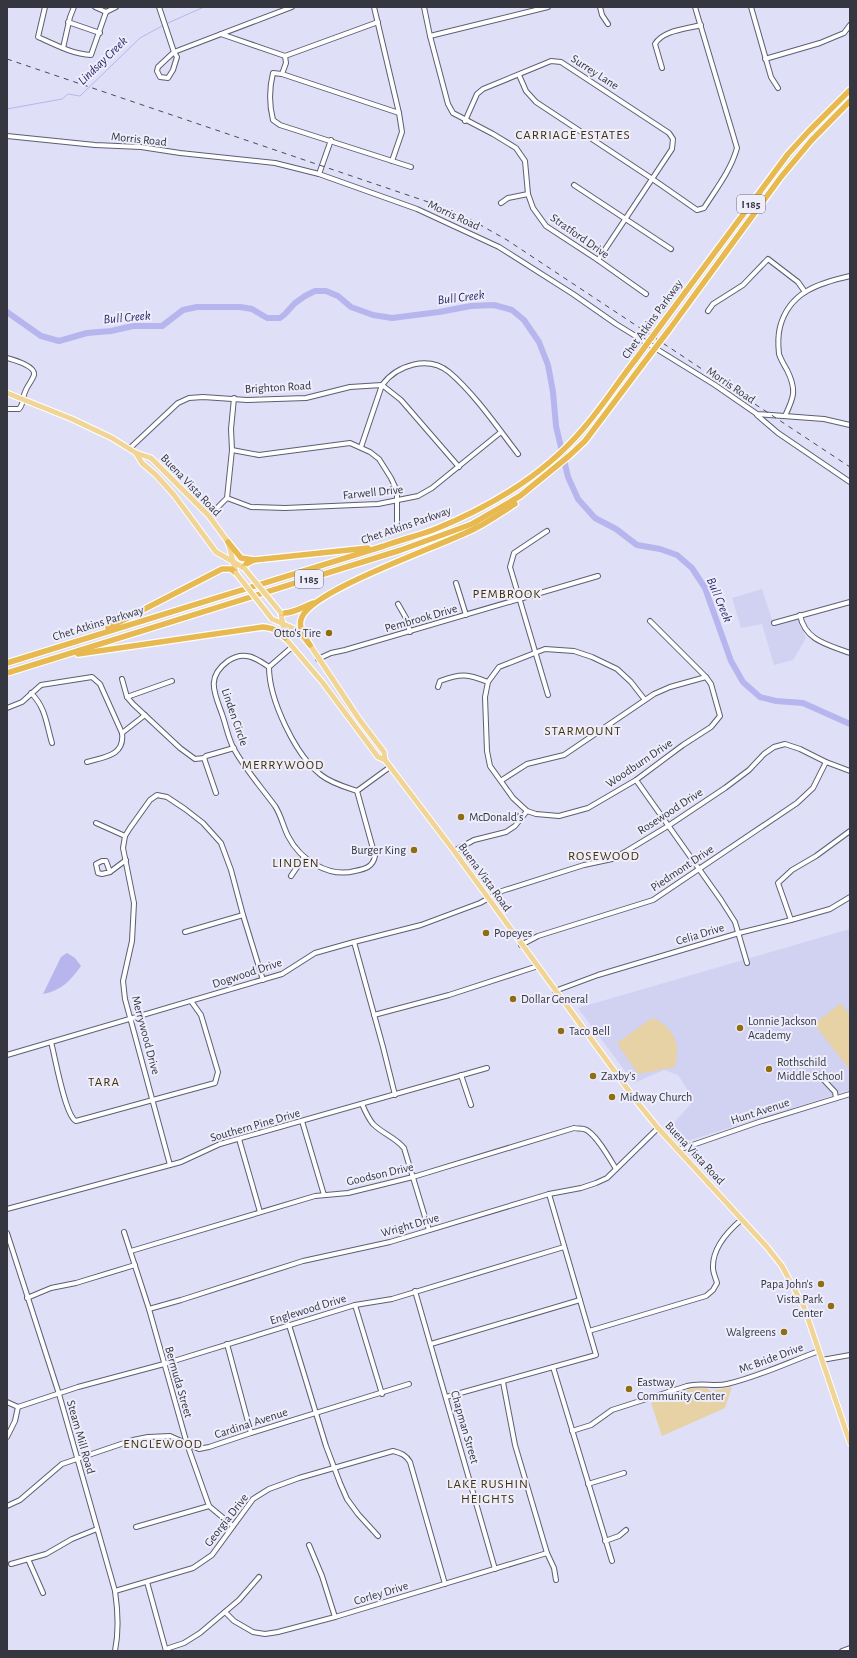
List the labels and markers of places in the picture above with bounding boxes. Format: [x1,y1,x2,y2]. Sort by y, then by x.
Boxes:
place label: Otto's Tire [274,627,321,639]
marker: Otto's Tire [324,628,334,638]
place label: McDonald's [469,811,523,823]
marker: McDonald's [456,812,466,822]
place label: Burger King [351,844,406,856]
marker: Burger King [409,845,419,855]
place label: Popeyes [494,927,532,940]
marker: Popeyes [481,928,491,938]
place label: Dollar General [521,993,588,1005]
marker: Dollar General [508,994,518,1004]
place label: Lonnie Jackson Academy [748,1015,817,1042]
marker: Lonnie Jackson Academy [735,1023,745,1033]
place label: Taco Bell [569,1025,610,1037]
marker: Taco Bell [556,1026,566,1036]
place label: Rothschild Middle School [777,1056,843,1082]
marker: Rothschild Middle School [764,1064,774,1074]
place label: Zaxby's [601,1070,636,1083]
marker: Zaxby's [588,1071,598,1081]
place label: Midway Church [620,1091,692,1104]
marker: Midway Church [607,1092,617,1102]
place label: Papa John's [761,1278,813,1290]
marker: Papa John's [816,1279,826,1289]
place label: Vista Park Center [777,1293,824,1319]
marker: Vista Park Center [826,1301,836,1311]
place label: Walgreens [726,1326,776,1338]
marker: Walgreens [779,1327,789,1337]
place label: Eastway Community Center [637,1376,725,1403]
marker: Eastway Community Center [624,1384,634,1394]

